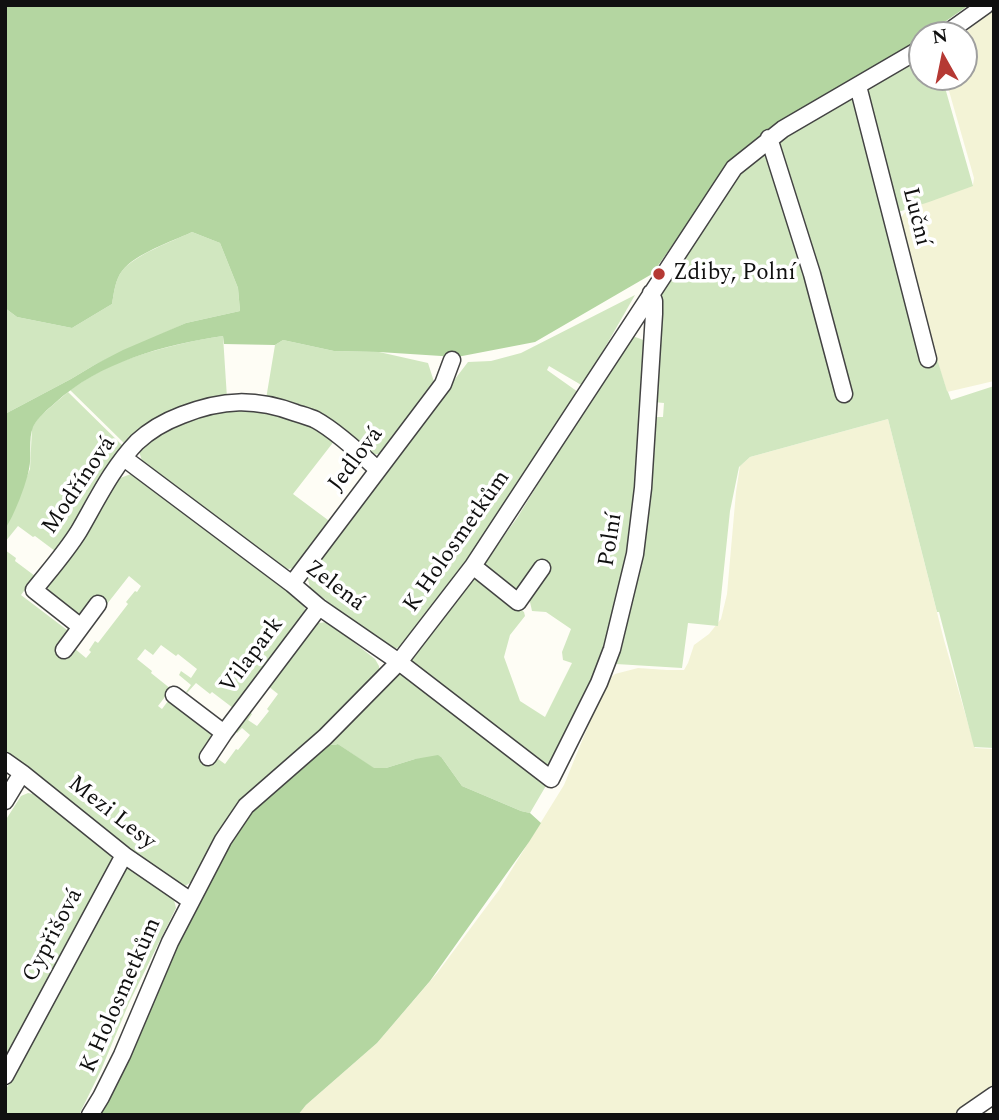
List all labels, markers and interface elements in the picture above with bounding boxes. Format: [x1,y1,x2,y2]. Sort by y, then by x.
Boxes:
north arrow [908,21,978,91]
text: N [930,21,950,52]
street label: Luční [894,185,936,249]
place label: Zdiby, Polní [673,260,796,288]
marker: Zdiby, Polní [651,266,667,282]
street label: Jedlová [324,422,390,498]
street label: Modřínová [37,432,123,540]
street label: K Holosmetkům [399,466,517,618]
street label: Polní [594,511,630,569]
street label: Zelená [299,556,369,618]
street label: Vilapark [215,612,291,700]
street label: Mezi Lesy [62,771,160,857]
street label: Cypřišová [18,885,90,987]
street label: K Holosmetkům [75,914,169,1078]

